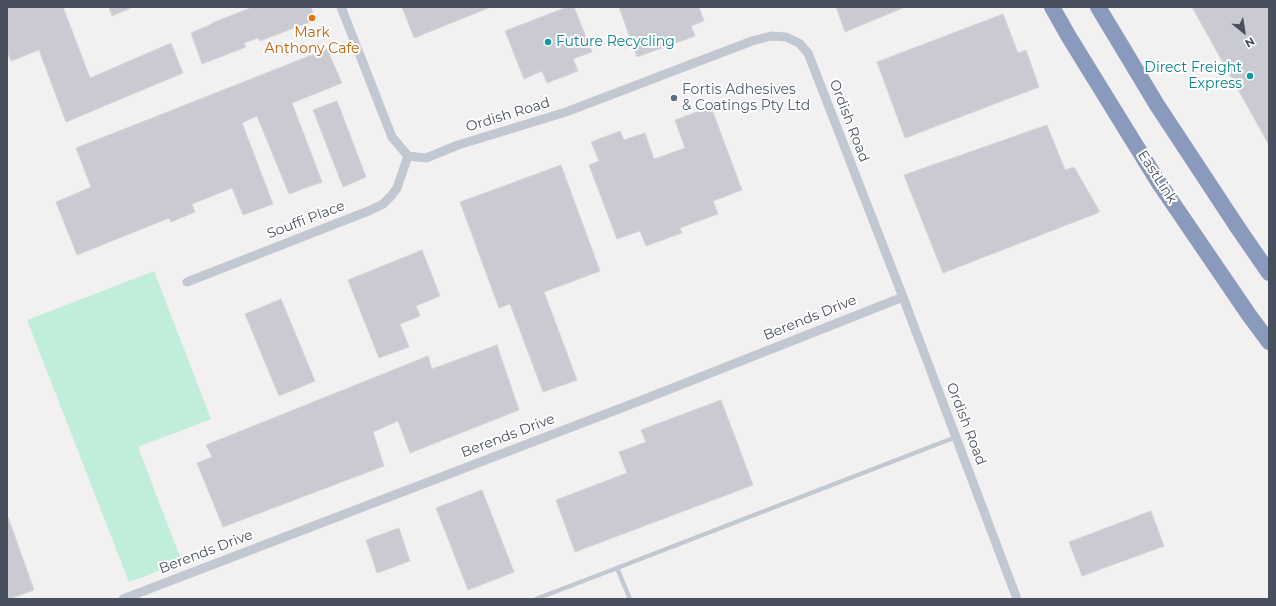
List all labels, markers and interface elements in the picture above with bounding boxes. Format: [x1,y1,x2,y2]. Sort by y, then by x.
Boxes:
north arrow [1224,12,1264,52]
marker: Mark Anthony Cafe [307,13,317,23]
place label: Mark Anthony Cafe [264,25,360,58]
place label: Future Recycling [556,34,675,50]
text: N [1243,34,1257,51]
marker: Future Recycling [543,37,553,47]
place label: Direct Freight Express [1144,60,1242,92]
marker: Direct Freight Express [1245,71,1255,81]
street label: Ordish Road [826,77,872,165]
place label: Fortis Adhesives & Coatings Pty Ltd [682,82,810,114]
marker: Fortis Adhesives & Coatings Pty Ltd [669,93,679,103]
street label: Ordish Road [464,94,552,136]
street label: EastLink [1134,147,1180,207]
street label: Souffi Place [265,197,347,243]
street label: Berends Drive [761,292,859,344]
street label: Ordish Road [943,380,989,468]
street label: Berends Drive [459,410,557,462]
street label: Berends Drive [157,526,255,578]

